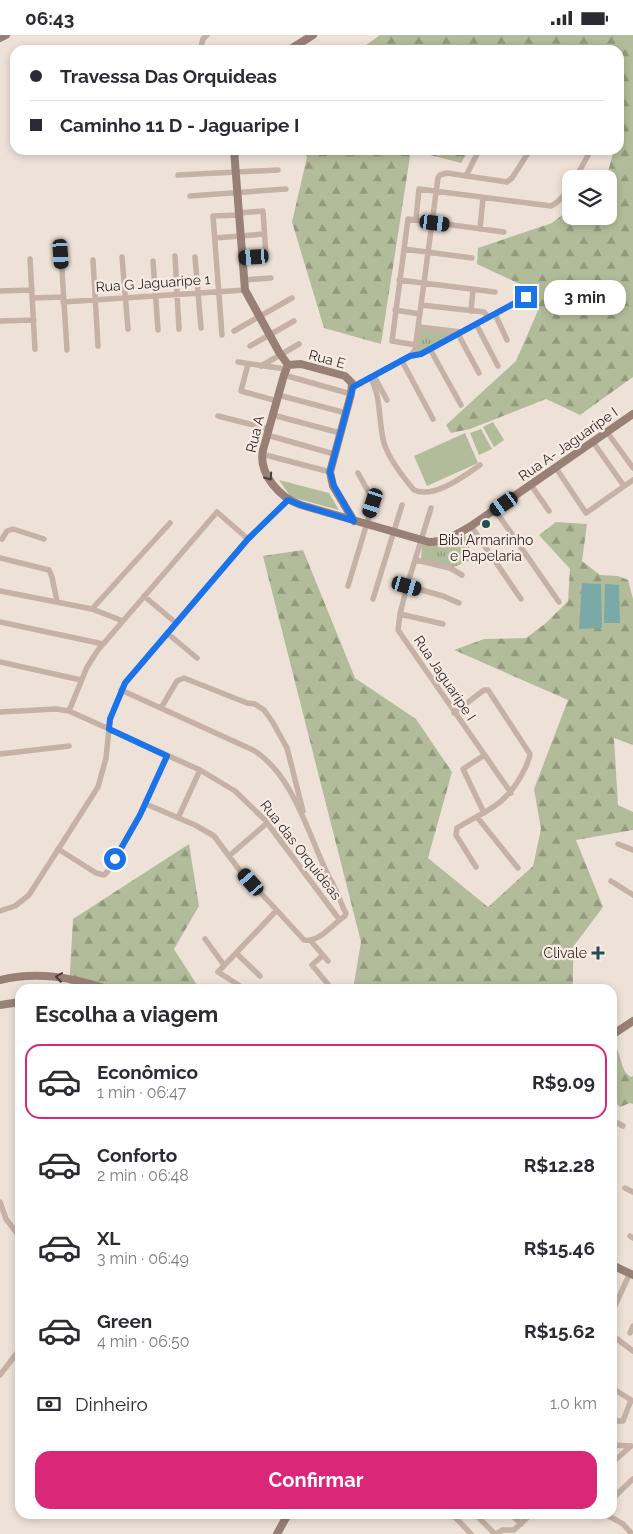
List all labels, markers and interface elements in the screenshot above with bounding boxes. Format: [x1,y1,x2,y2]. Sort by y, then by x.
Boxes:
text: 06:43 [25,7,74,29]
text: Travessa Das Orquideas [60,65,277,87]
text: Caminho 11 D - Jaguaripe I [60,114,299,136]
map controls [562,170,617,225]
button: layers [562,170,617,225]
car [419,214,450,232]
car [52,239,69,269]
car [238,248,269,266]
street label: Rua G Jaguaripe 1 [95,271,211,295]
callout: 3 min [544,279,626,315]
route end [515,286,537,308]
text: 3 min [564,288,606,307]
street label: Rua E [307,346,347,372]
street label: Rua A- Jaguaripe I [515,404,621,484]
street label: Rua A [243,413,267,454]
one-way arrow [263,471,272,481]
car [361,486,384,520]
car [487,489,520,519]
marker: Bibi Armarinho e Papelaria [480,518,492,530]
place label: Bibi Armarinho e Papelaria [439,532,533,564]
car [390,575,423,597]
street label: Rua Jaguaripe I [411,633,479,723]
street label: Rua das Orquideas [257,797,345,903]
route start [104,848,126,870]
car [235,866,266,898]
place label: Clivale [544,945,587,961]
marker: Clivale [591,946,605,960]
one-way arrow [55,973,64,983]
text: Escolha a viagem [35,1001,218,1027]
icon: car [37,1059,82,1104]
text: Econômico [97,1061,198,1083]
text: R$9.09 [532,1071,595,1093]
text: 1 min · 06:47 [97,1083,186,1102]
icon: car [37,1142,82,1187]
text: Conforto [97,1144,177,1166]
text: R$12.28 [524,1154,595,1176]
text: 2 min · 06:48 [97,1166,189,1185]
icon: car [37,1225,82,1270]
text: XL [97,1227,120,1249]
text: R$15.46 [524,1237,595,1259]
text: 3 min · 06:49 [97,1249,189,1268]
icon: car [37,1308,82,1353]
text: Green [97,1310,152,1332]
text: R$15.62 [524,1320,595,1342]
text: 4 min · 06:50 [97,1332,189,1351]
icon: cash [35,1390,63,1418]
text: Dinheiro [75,1393,148,1415]
text: 1.0 km [550,1394,597,1413]
button: Confirmar [35,1451,597,1509]

